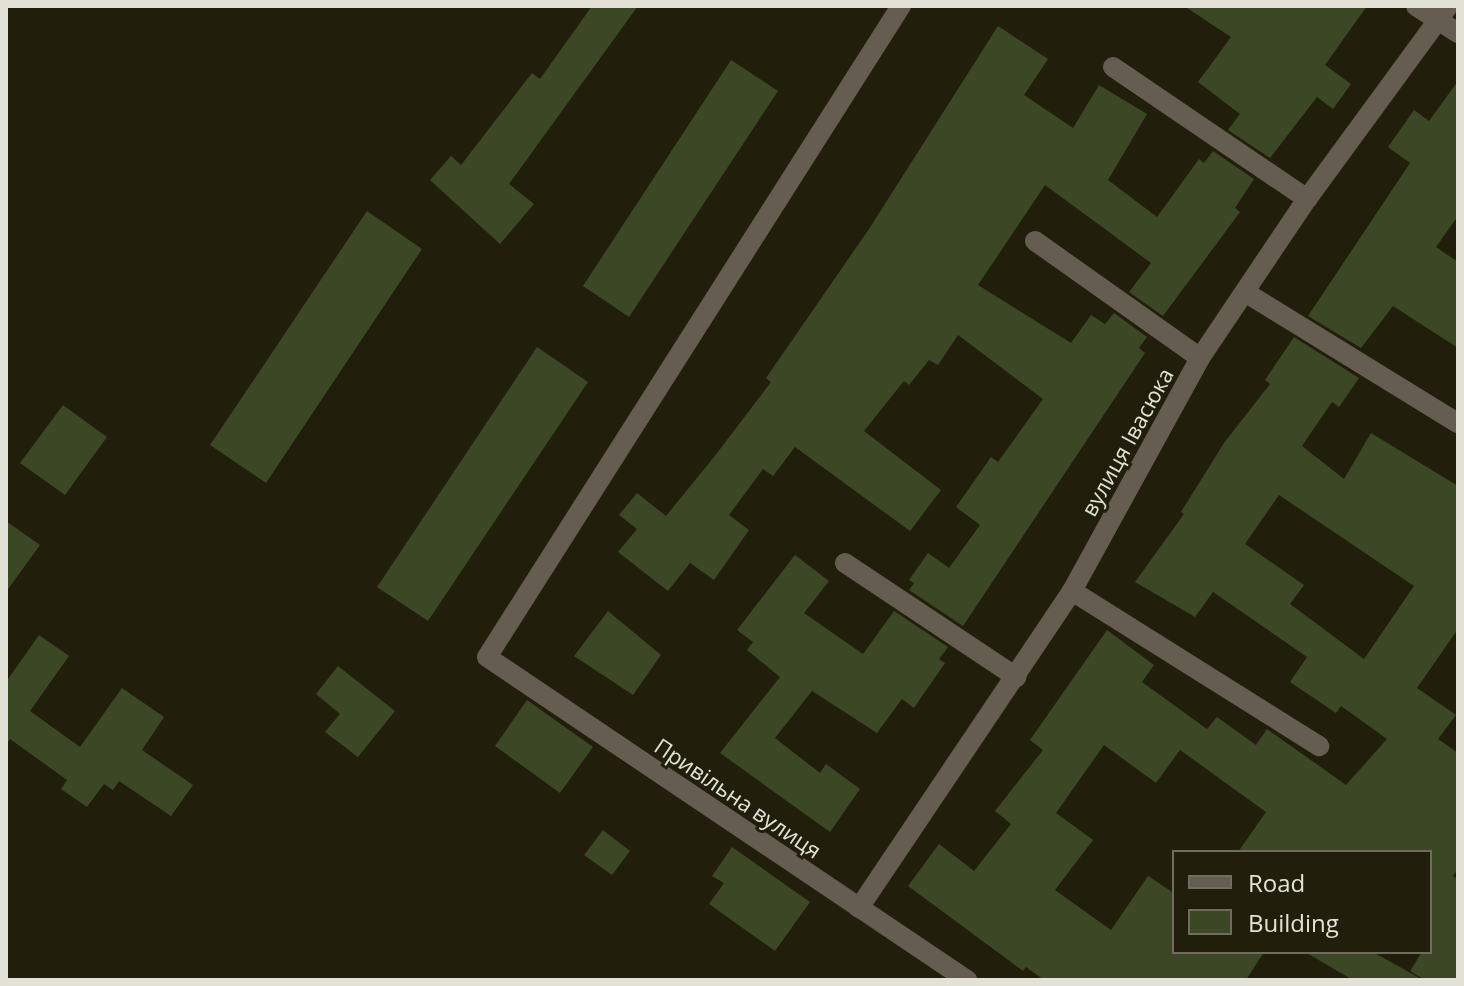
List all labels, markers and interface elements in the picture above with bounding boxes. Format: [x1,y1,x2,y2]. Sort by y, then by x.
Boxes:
street label: вулиця Івасюка [1075,363,1179,521]
street label: Привільна вулиця [650,732,826,864]
legend [1172,850,1432,954]
text: Road [1248,866,1305,899]
text: Building [1248,906,1339,939]

